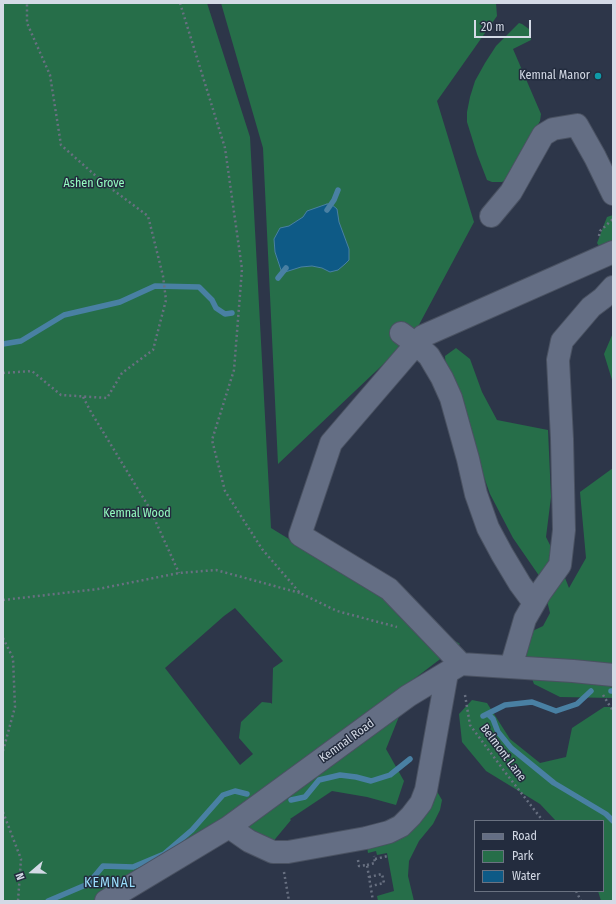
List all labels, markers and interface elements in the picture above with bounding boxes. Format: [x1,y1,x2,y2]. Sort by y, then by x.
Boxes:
scale bar [476,12,533,38]
text: 20 m [481,20,505,34]
place label: Kemnal Manor [519,69,590,83]
marker: Kemnal Manor [593,71,603,81]
park label: Ashen Grove [63,177,125,191]
park label: Kemnal Wood [103,507,171,521]
street label: Kemnal Road [317,716,377,766]
street label: Belmont Lane [477,722,529,784]
legend [474,820,604,892]
text: Road [512,829,537,843]
text: Park [512,849,533,863]
north arrow [12,852,52,892]
text: Water [512,869,540,883]
text: N [13,871,27,882]
district label: KEMNAL [84,875,136,891]

